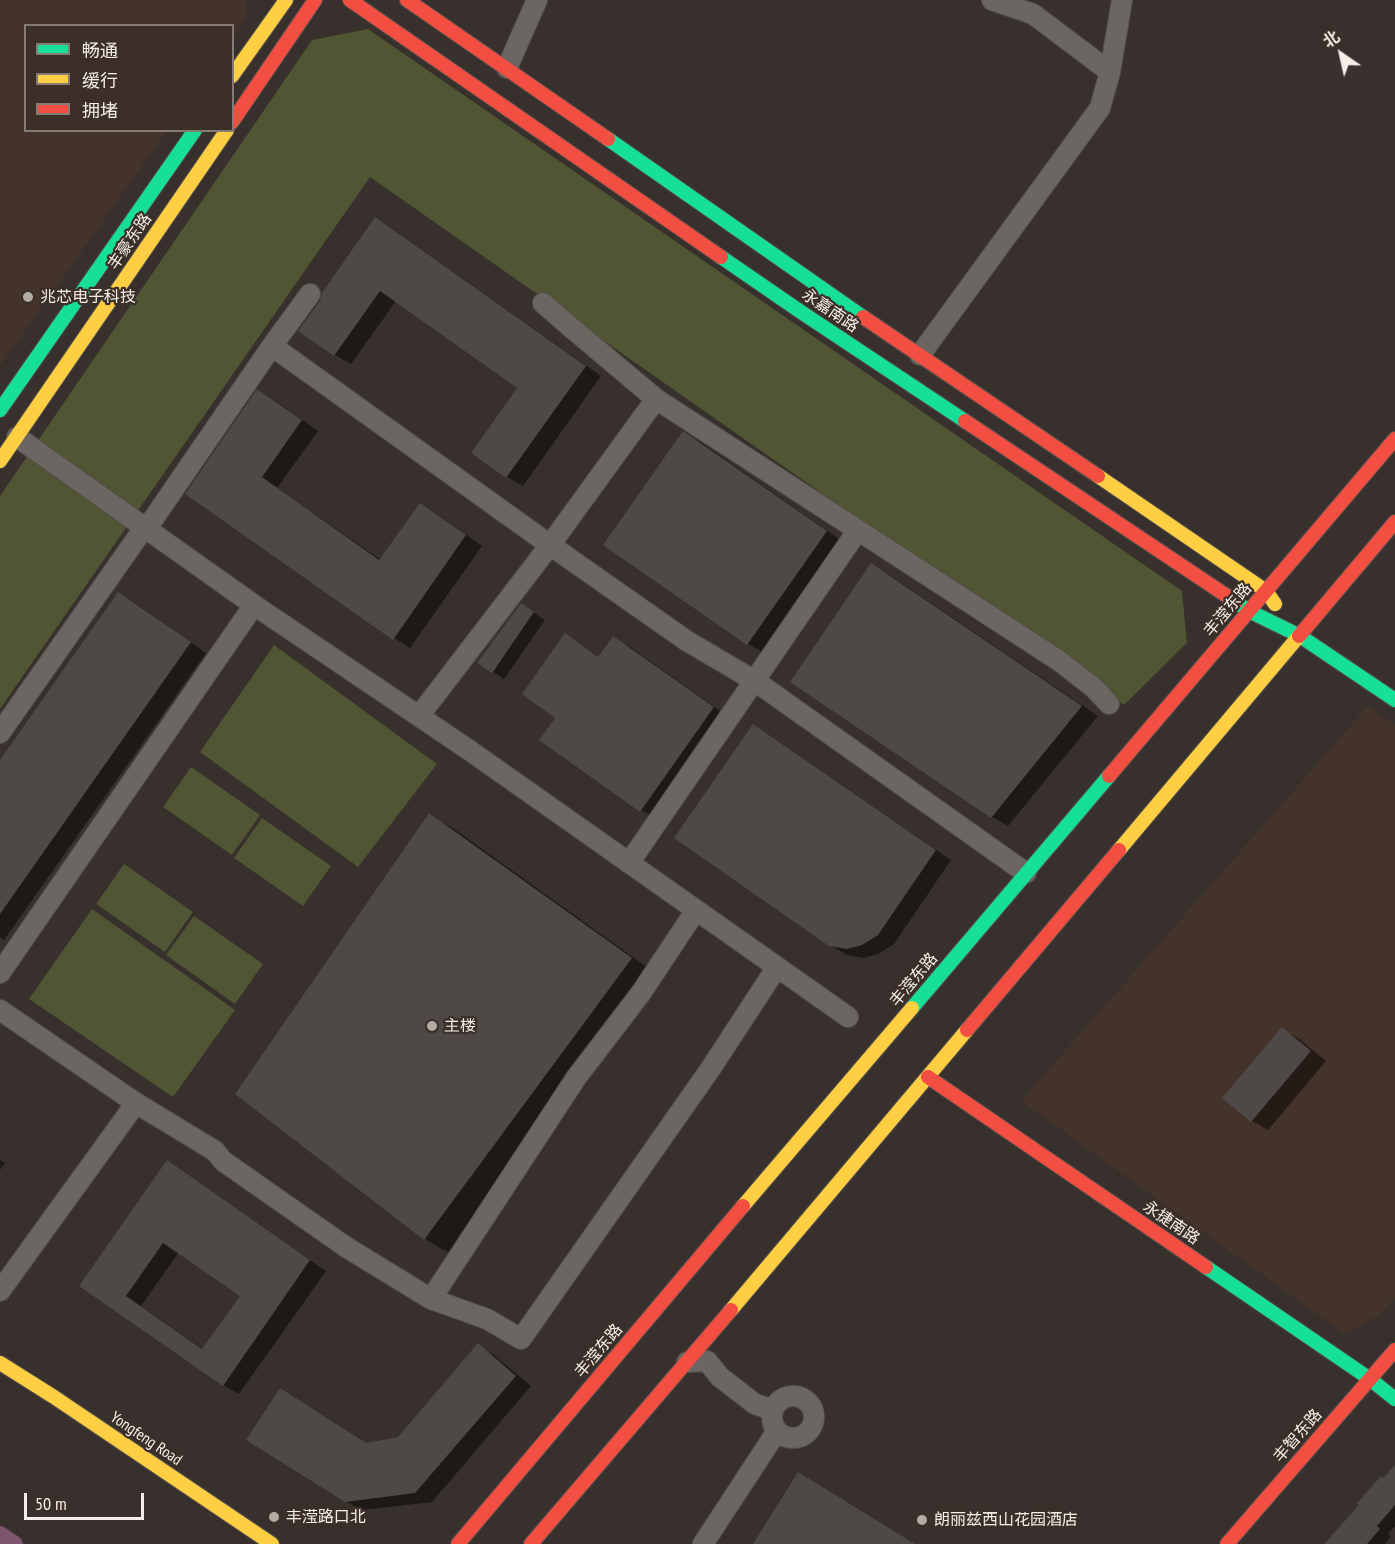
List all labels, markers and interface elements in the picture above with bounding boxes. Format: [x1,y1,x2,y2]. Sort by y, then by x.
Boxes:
legend [24,24,234,132]
north arrow [1311,24,1371,84]
text: 北 [1319,26,1343,52]
text: 畅通 [82,39,118,62]
text: 缓行 [82,69,118,92]
text: 拥堵 [82,99,118,122]
street label: 丰豪东路 [104,210,156,274]
street label: 永嘉南路 [798,285,862,337]
place label: 兆芯电子科技 [40,287,136,307]
marker: 兆芯电子科技 [21,290,35,304]
street label: 丰滢东路 [1200,579,1256,641]
street label: 丰滢东路 [886,949,942,1011]
place label: 主楼 [444,1016,476,1036]
marker: 主楼 [425,1019,439,1033]
street label: 永捷南路 [1139,1197,1203,1249]
street label: 丰滢东路 [571,1320,627,1382]
street label: 丰智东路 [1270,1406,1326,1466]
street label: Yongfeng Road [107,1408,185,1470]
scale bar [27,1481,147,1519]
text: 50 m [35,1492,67,1515]
place label: 丰滢路口北 [286,1507,366,1527]
marker: 丰滢路口北 [267,1510,281,1524]
place label: 朗丽兹西山花园酒店 [934,1510,1078,1530]
marker: 朗丽兹西山花园酒店 [915,1513,929,1527]

